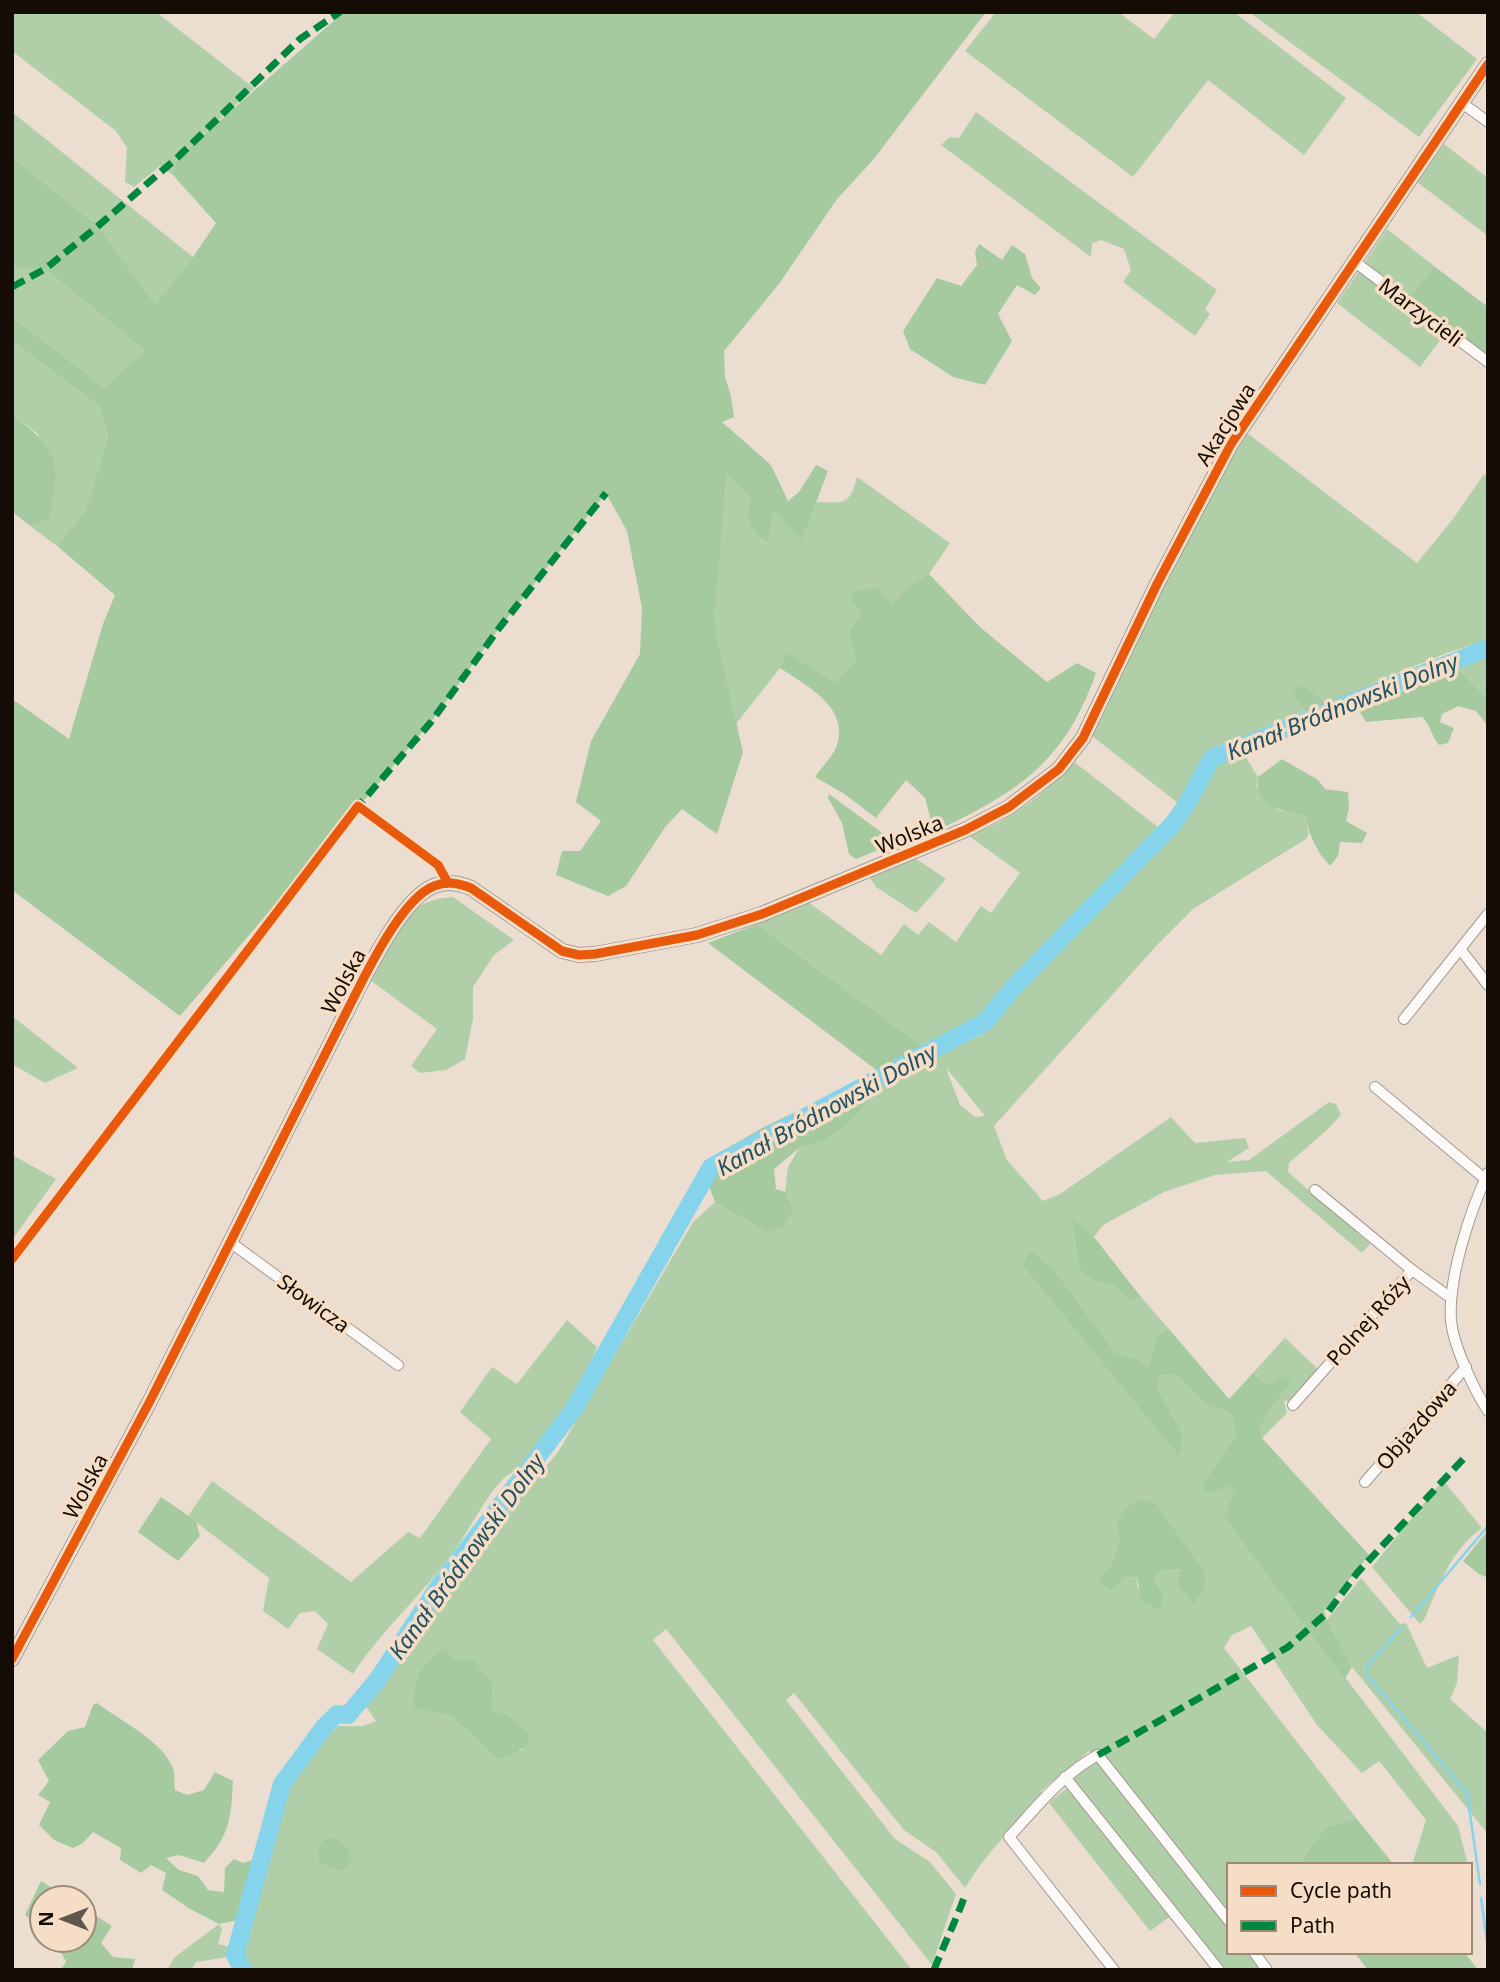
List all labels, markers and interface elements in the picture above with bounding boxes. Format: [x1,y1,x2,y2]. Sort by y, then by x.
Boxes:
street label: Marzycieli [1373,271,1469,353]
street label: Akacjowa [1189,377,1261,471]
water label: Kanał Bródnowski Dolny [1221,644,1464,767]
street label: Wolska [871,808,947,860]
street label: Wolska [314,943,372,1019]
water label: Kanał Bródnowski Dolny [710,1035,943,1183]
street label: Słowicza [272,1267,356,1339]
street label: Polnej Róży [1320,1269,1416,1371]
street label: Objazdowa [1369,1374,1463,1476]
water label: Kanał Bródnowski Dolny [380,1446,552,1665]
street label: Wolska [56,1448,114,1524]
legend [1227,1863,1472,1954]
text: Cycle path [1290,1876,1392,1904]
north arrow [28,1884,98,1954]
text: N [33,1911,59,1927]
text: Path [1290,1911,1335,1939]

